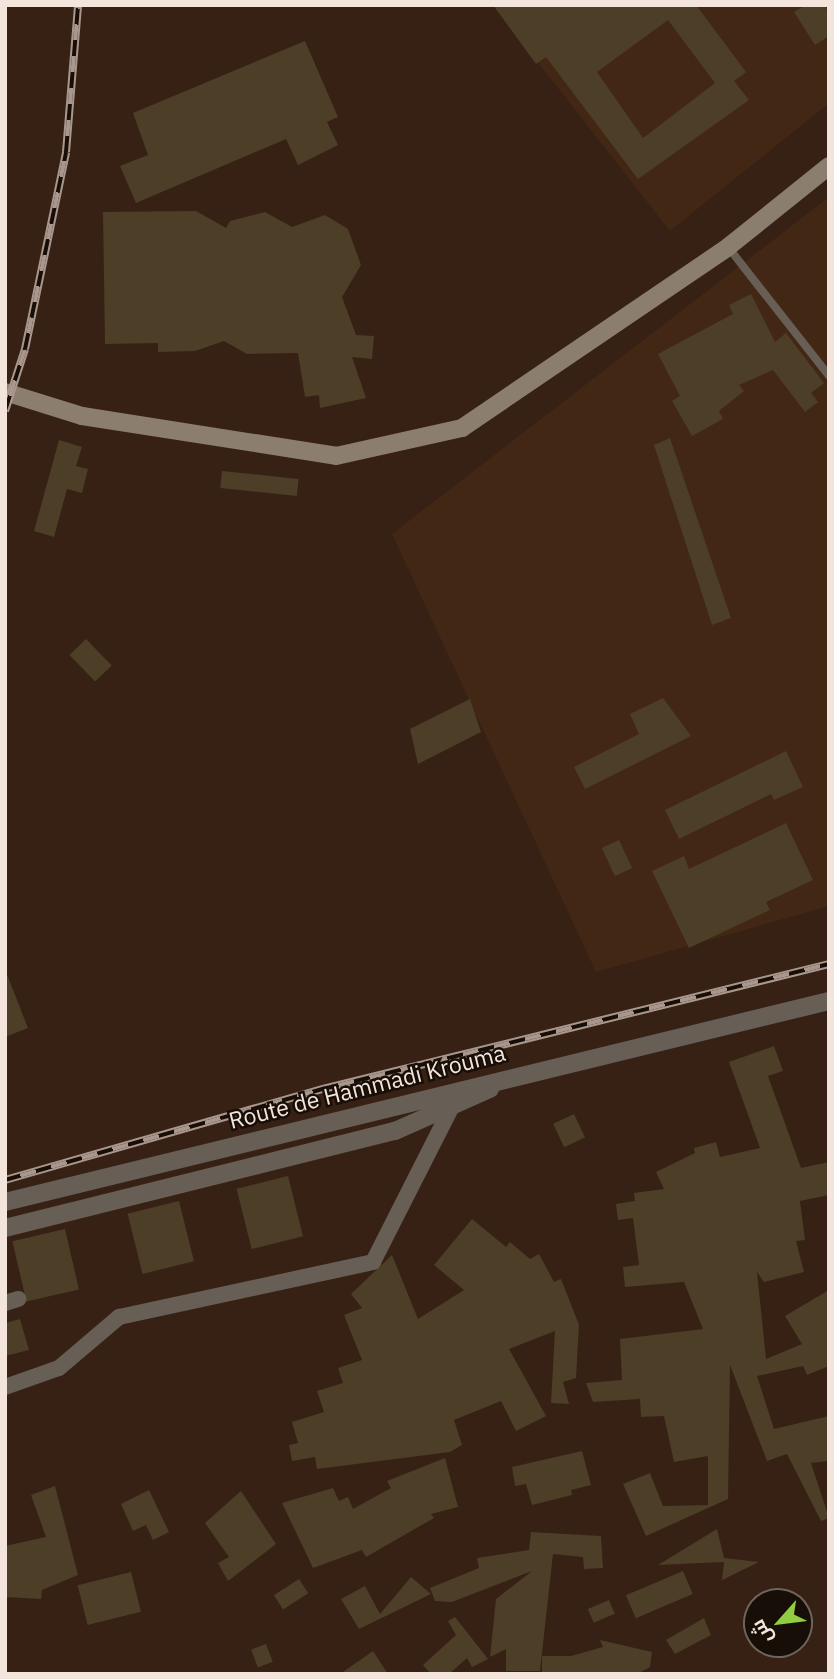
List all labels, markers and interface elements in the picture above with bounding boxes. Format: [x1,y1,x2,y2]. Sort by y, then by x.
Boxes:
street label: Route de Hammadi Krouma [226,1038,508,1134]
north arrow [743,1588,813,1658]
text: ش [745,1616,778,1648]

